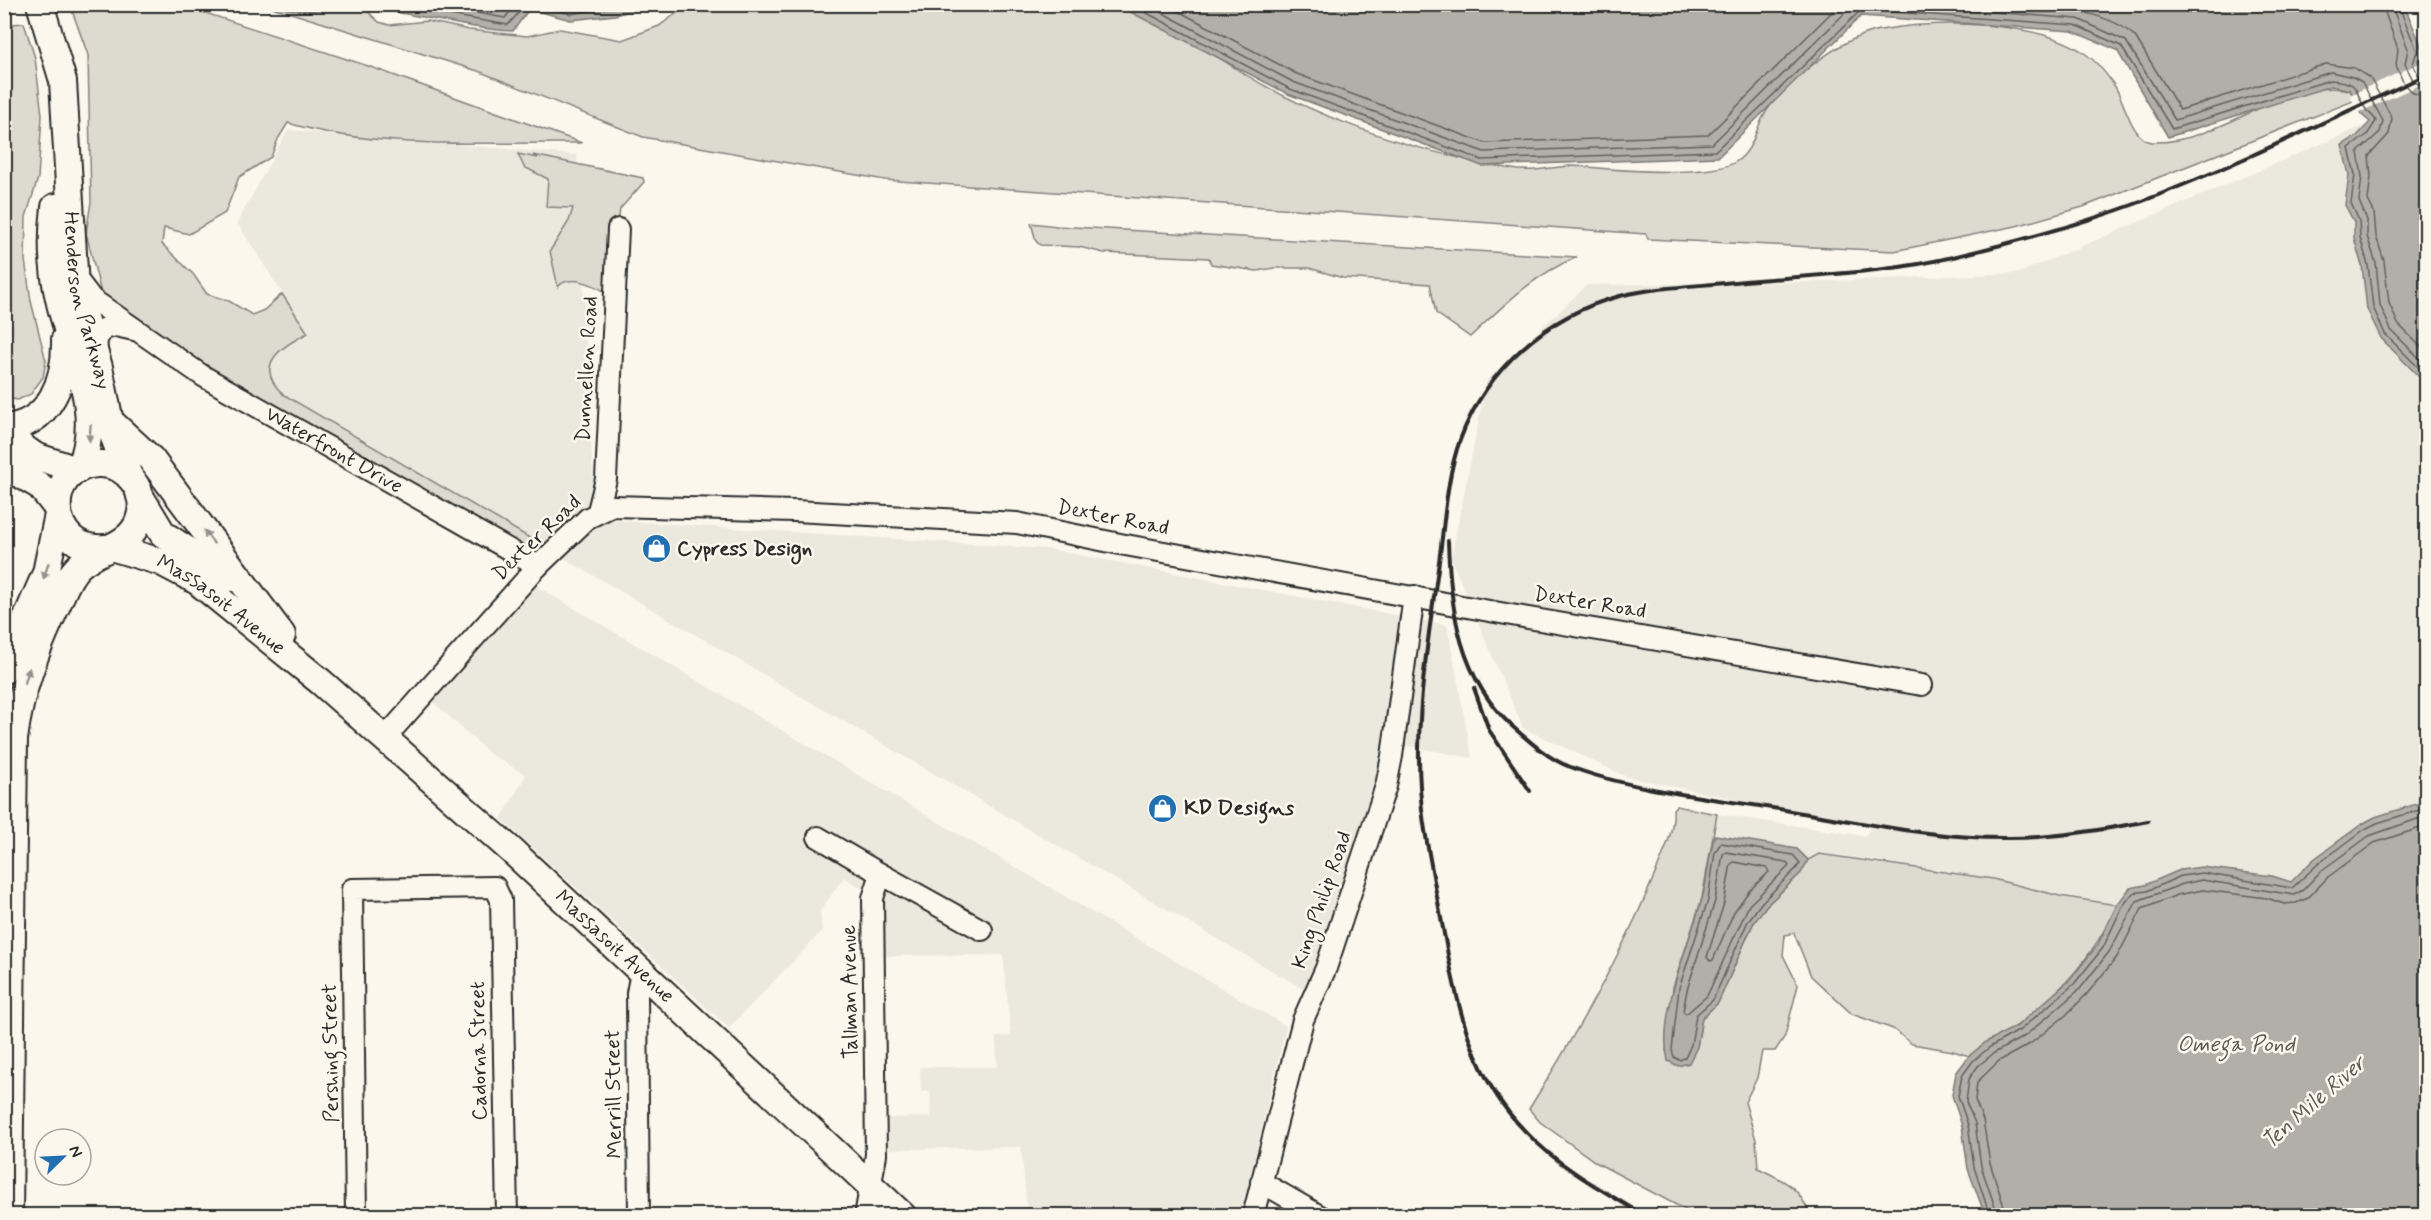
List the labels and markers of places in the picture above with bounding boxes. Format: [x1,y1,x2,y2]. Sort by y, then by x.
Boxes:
shop icon: Cypress Design [640,533,672,565]
place label: Cypress Design [677,535,812,565]
shop icon: KD Designs [1147,792,1179,824]
place label: KD Designs [1184,794,1295,824]

